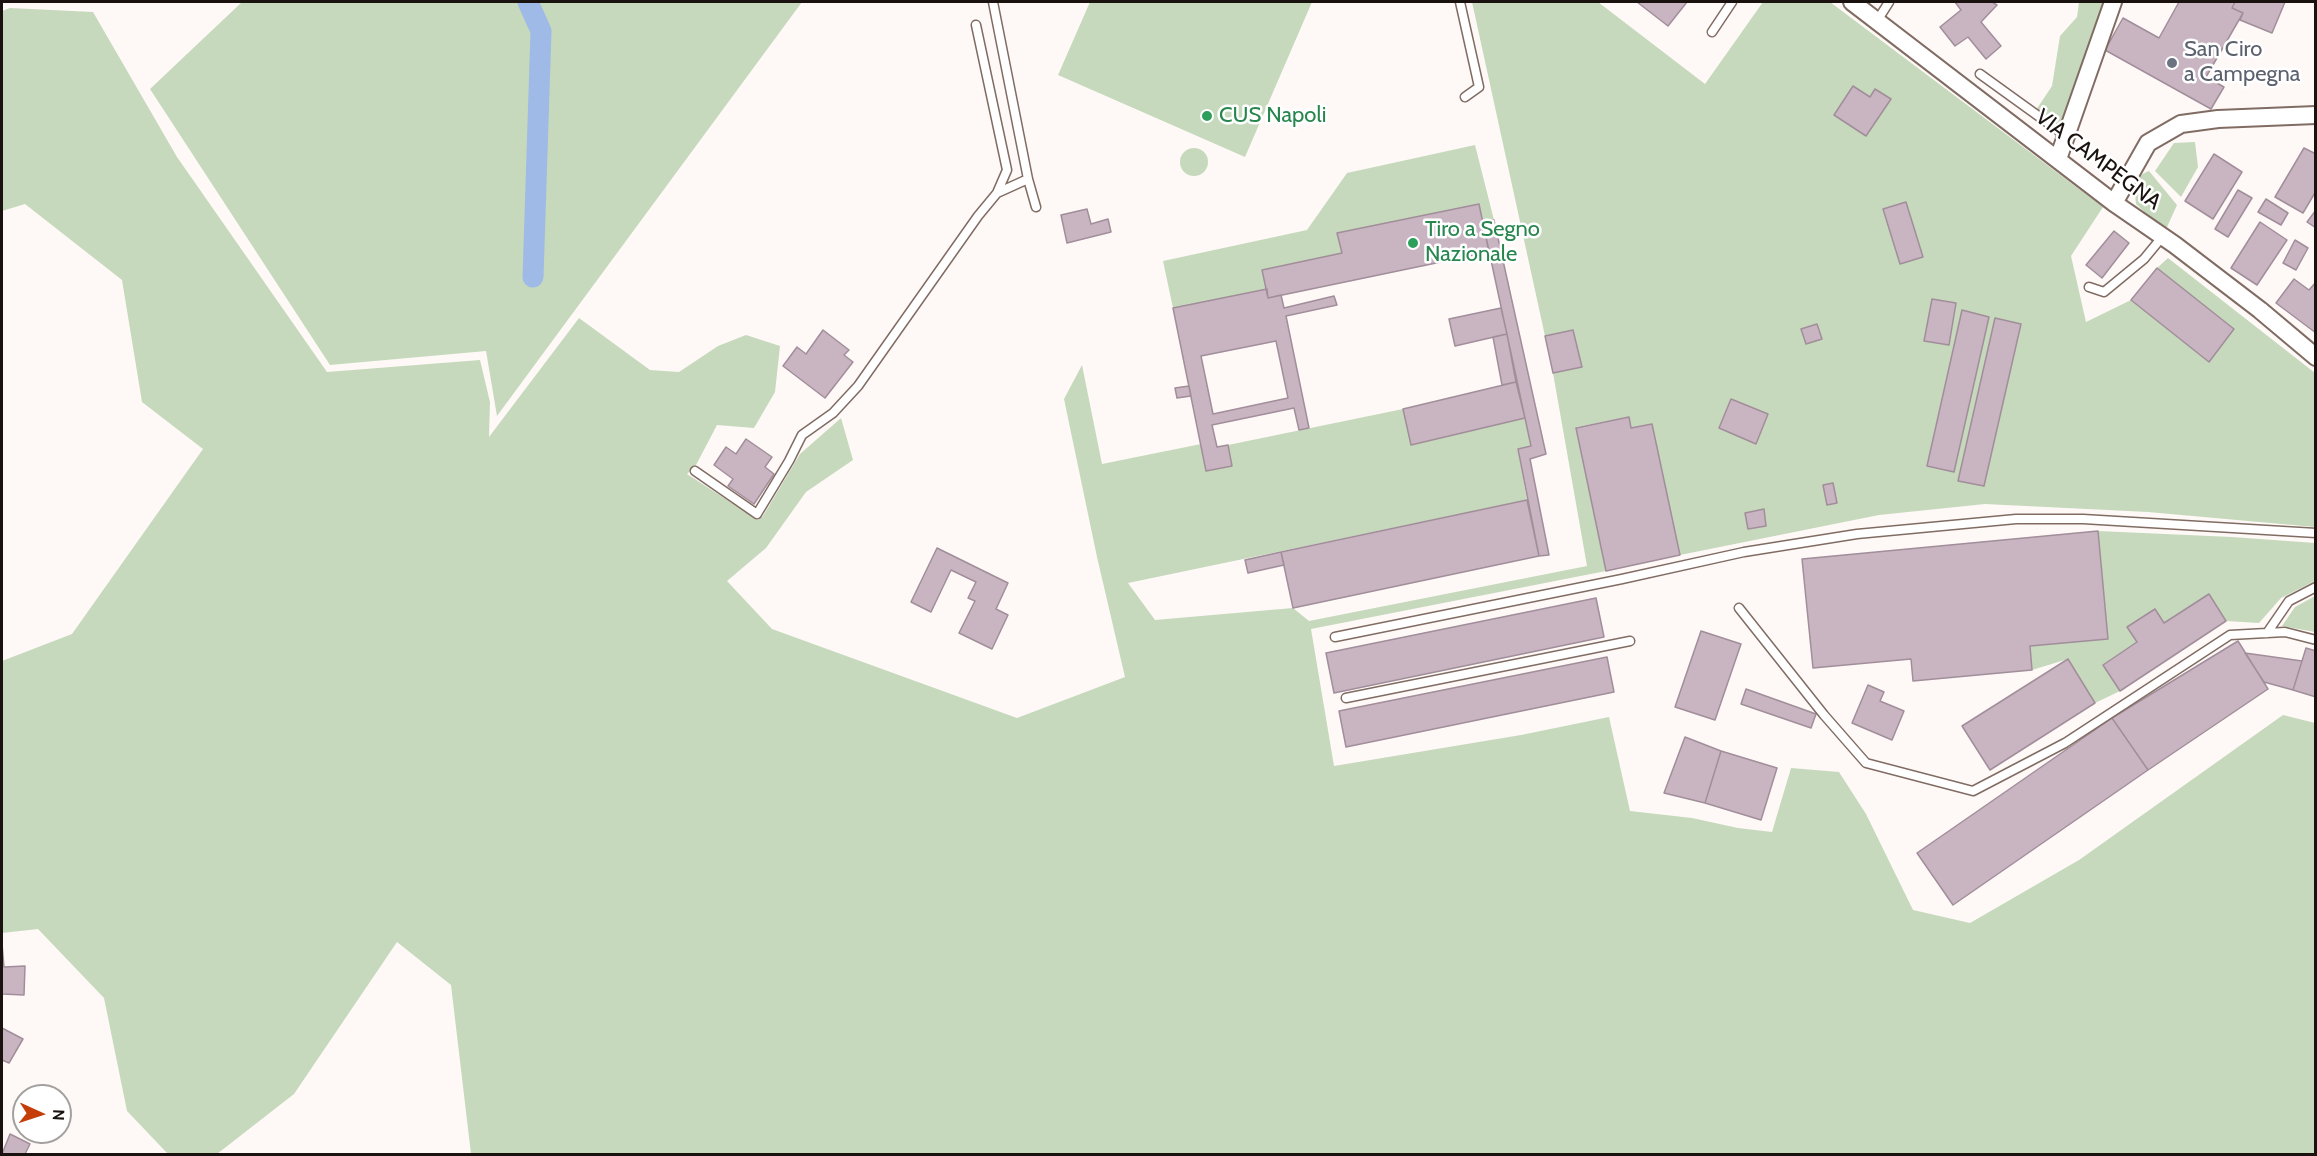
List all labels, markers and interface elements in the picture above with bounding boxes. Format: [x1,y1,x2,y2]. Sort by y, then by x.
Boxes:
place label: San Ciro a Campegna [2184,37,2300,88]
marker: San Ciro a Campegna [2165,56,2179,70]
place label: CUS Napoli [1219,103,1326,129]
street label: VIA CAMPEGNA [2030,104,2166,216]
marker: CUS Napoli [1200,109,1214,123]
place label: Tiro a Segno Nazionale [1425,217,1540,268]
marker: Tiro a Segno Nazionale [1406,236,1420,250]
north arrow [12,1084,72,1144]
text: N [49,1109,68,1121]

